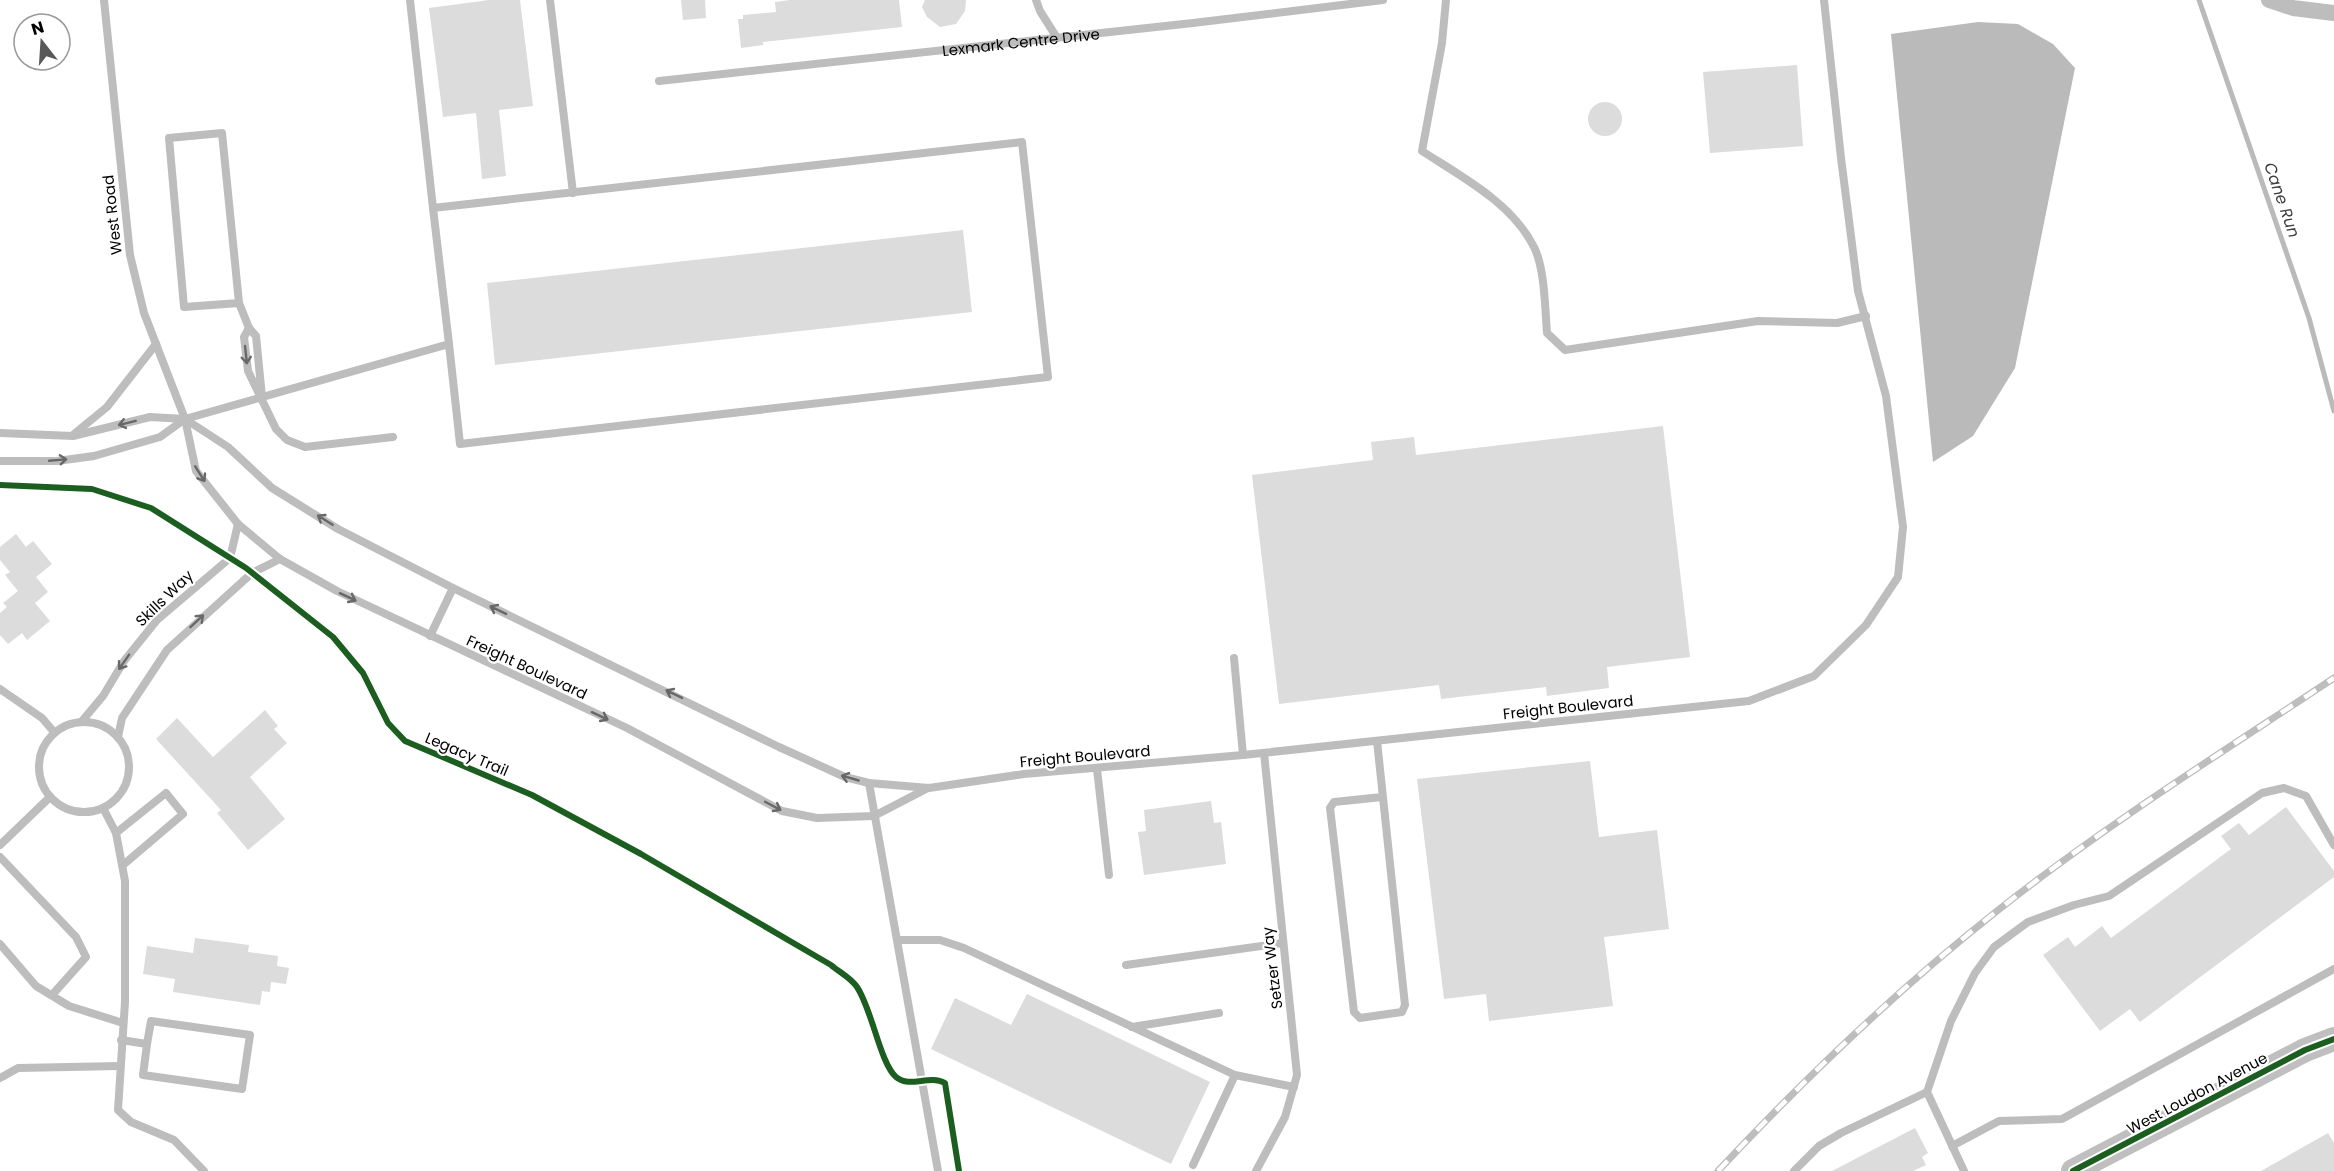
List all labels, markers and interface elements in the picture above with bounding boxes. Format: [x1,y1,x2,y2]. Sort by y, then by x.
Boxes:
north arrow [12,12,72,72]
text: N [29,15,47,41]
street label: Lexmark Centre Drive [941,23,1101,61]
water label: Cane Run [2258,159,2306,241]
street label: West Road [97,174,127,256]
one-way arrow [241,344,252,364]
one-way arrow [118,417,137,429]
one-way arrow [48,455,68,466]
one-way arrow [193,466,206,483]
one-way arrow [317,514,334,526]
street label: Skills Way [131,565,198,631]
one-way arrow [338,591,356,603]
one-way arrow [490,603,508,615]
one-way arrow [190,614,205,629]
street label: Freight Boulevard [463,630,591,704]
one-way arrow [118,653,130,669]
one-way arrow [665,688,683,700]
street label: Freight Boulevard [1502,690,1634,724]
one-way arrow [590,710,608,722]
street label: Legacy Trail [422,727,512,781]
street label: Freight Boulevard [1019,740,1151,772]
one-way arrow [841,772,860,783]
one-way arrow [764,800,781,812]
street label: Setzer Way [1256,925,1287,1010]
street label: West Loudon Avenue [2123,1047,2271,1139]

